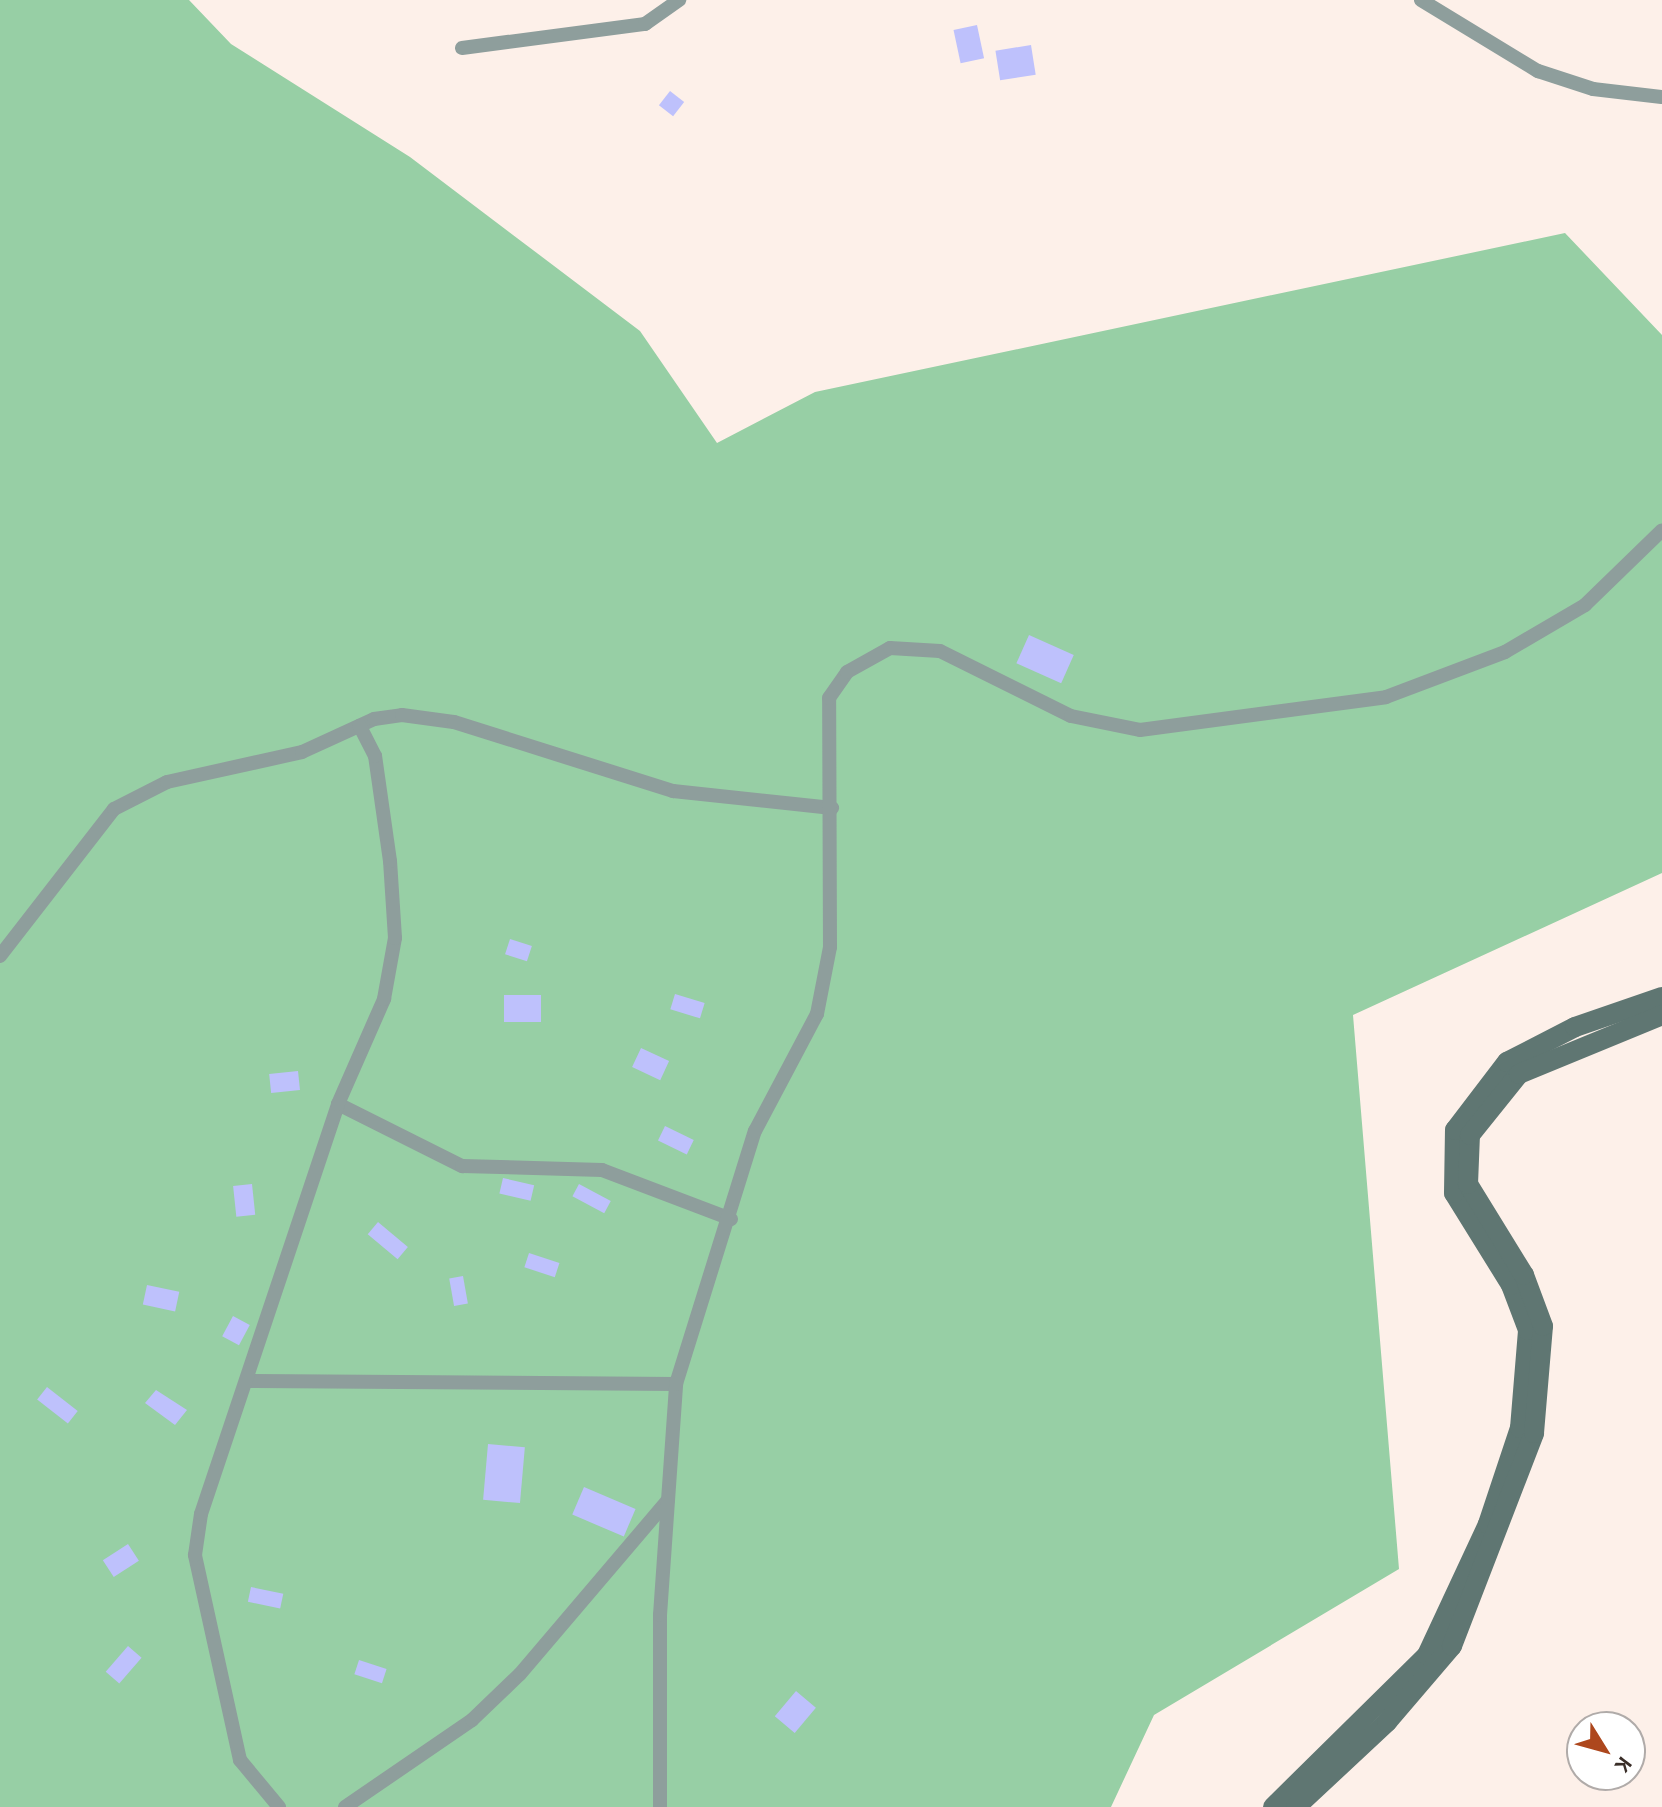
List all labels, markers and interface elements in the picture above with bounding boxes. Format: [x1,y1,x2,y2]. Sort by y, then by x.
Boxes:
north arrow [1566,1711,1646,1791]
text: K [1611,1752,1636,1776]

